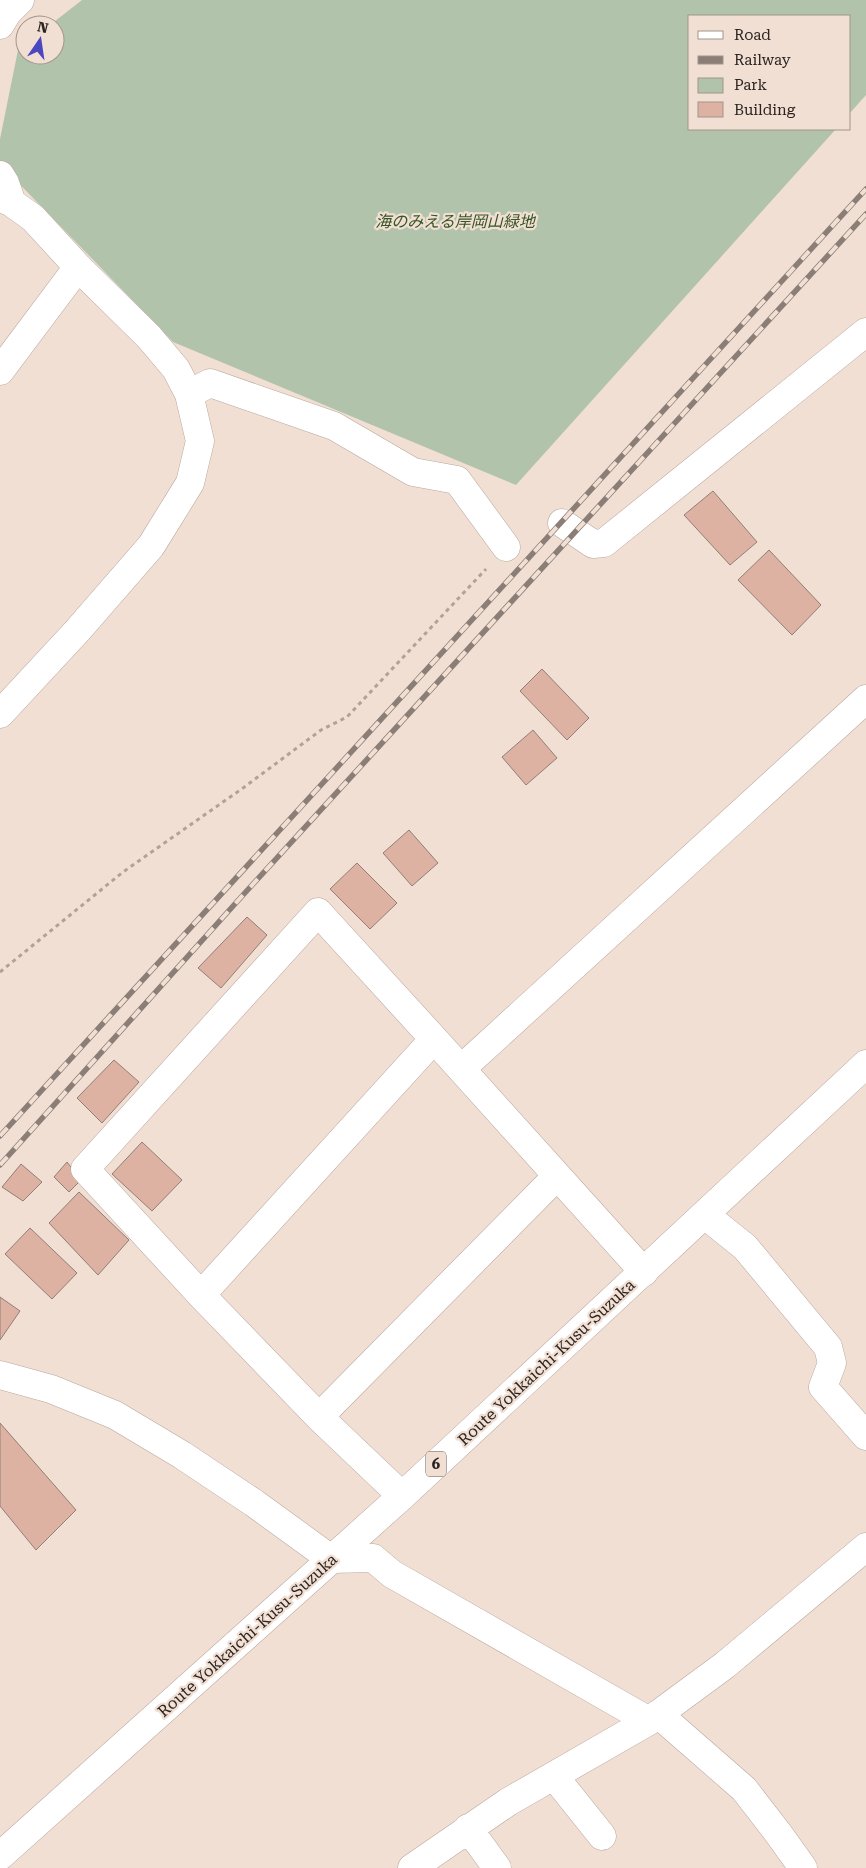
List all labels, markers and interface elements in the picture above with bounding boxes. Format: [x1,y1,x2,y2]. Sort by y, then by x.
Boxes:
north arrow [15,15,65,65]
legend [688,15,851,130]
text: N [36,18,50,36]
text: Road [734,26,771,44]
text: Railway [734,51,791,69]
text: Park [734,76,768,94]
text: Building [734,101,796,119]
park label: 海のみえる岸岡山緑地 [375,212,537,231]
street label: Route Yokkaichi-Kusu-Suzuka [454,1275,639,1449]
road number: 6 [426,1452,446,1476]
street label: Route Yokkaichi-Kusu-Suzuka [154,1550,341,1721]

